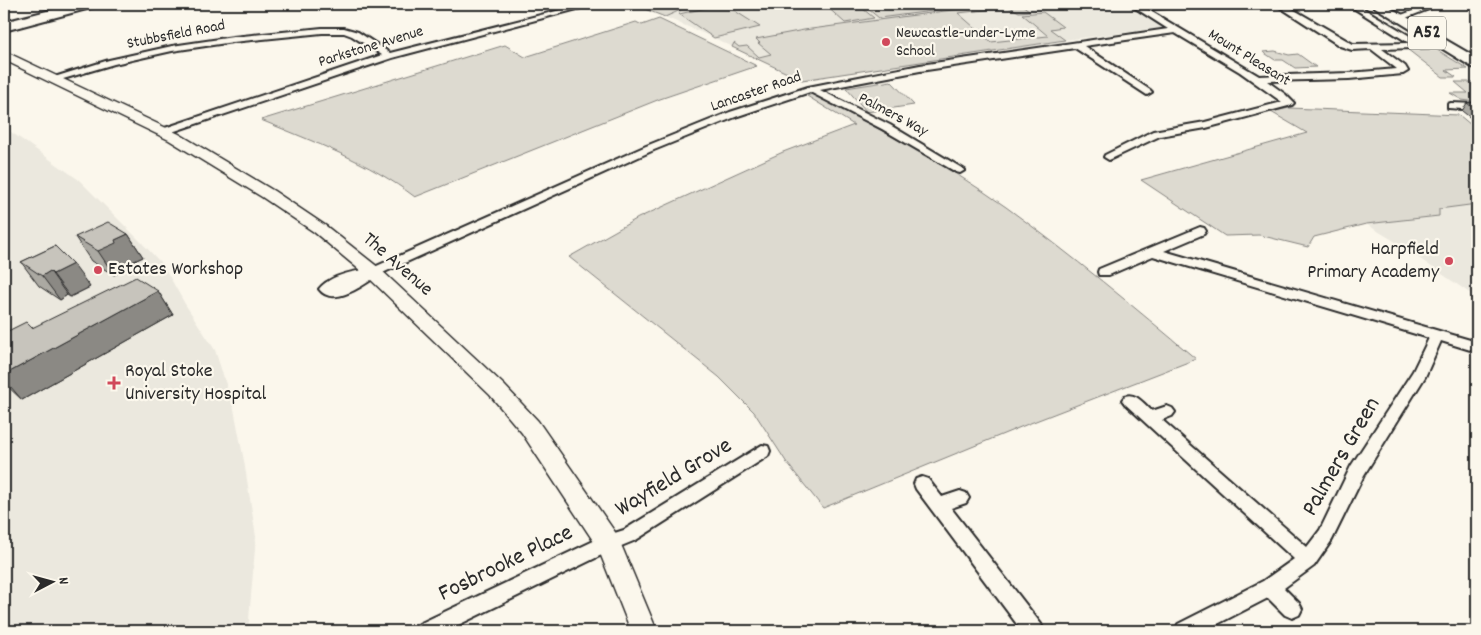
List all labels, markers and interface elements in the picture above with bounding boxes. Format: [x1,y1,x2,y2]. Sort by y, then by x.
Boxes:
street label: Stubbsfield Road [125,14,227,56]
road number: A52 [1408,16,1446,49]
street label: Parkstone Avenue [316,20,426,74]
place label: Newcastle-under-Lyme School [896,22,1035,63]
street label: Mount Pleasant [1203,23,1295,93]
marker: Newcastle-under-Lyme School [880,36,892,48]
street label: Lancaster Road [708,66,804,118]
street label: Palmers Way [854,87,932,143]
street label: The Avenue [356,226,439,304]
place label: Harpfield Primary Academy [1307,236,1440,287]
marker: Harpfield Primary Academy [1443,255,1455,267]
place label: Estates Workshop [108,256,243,284]
marker: Estates Workshop [92,264,104,276]
place label: Royal Stoke University Hospital [125,358,266,409]
marker: Royal Stoke University Hospital [107,376,121,390]
street label: Palmers Green [1294,391,1390,523]
street label: Wayfield Grove [609,430,739,526]
street label: Fosbrooke Place [433,517,579,611]
north arrow [28,558,78,608]
text: N [53,576,73,585]

